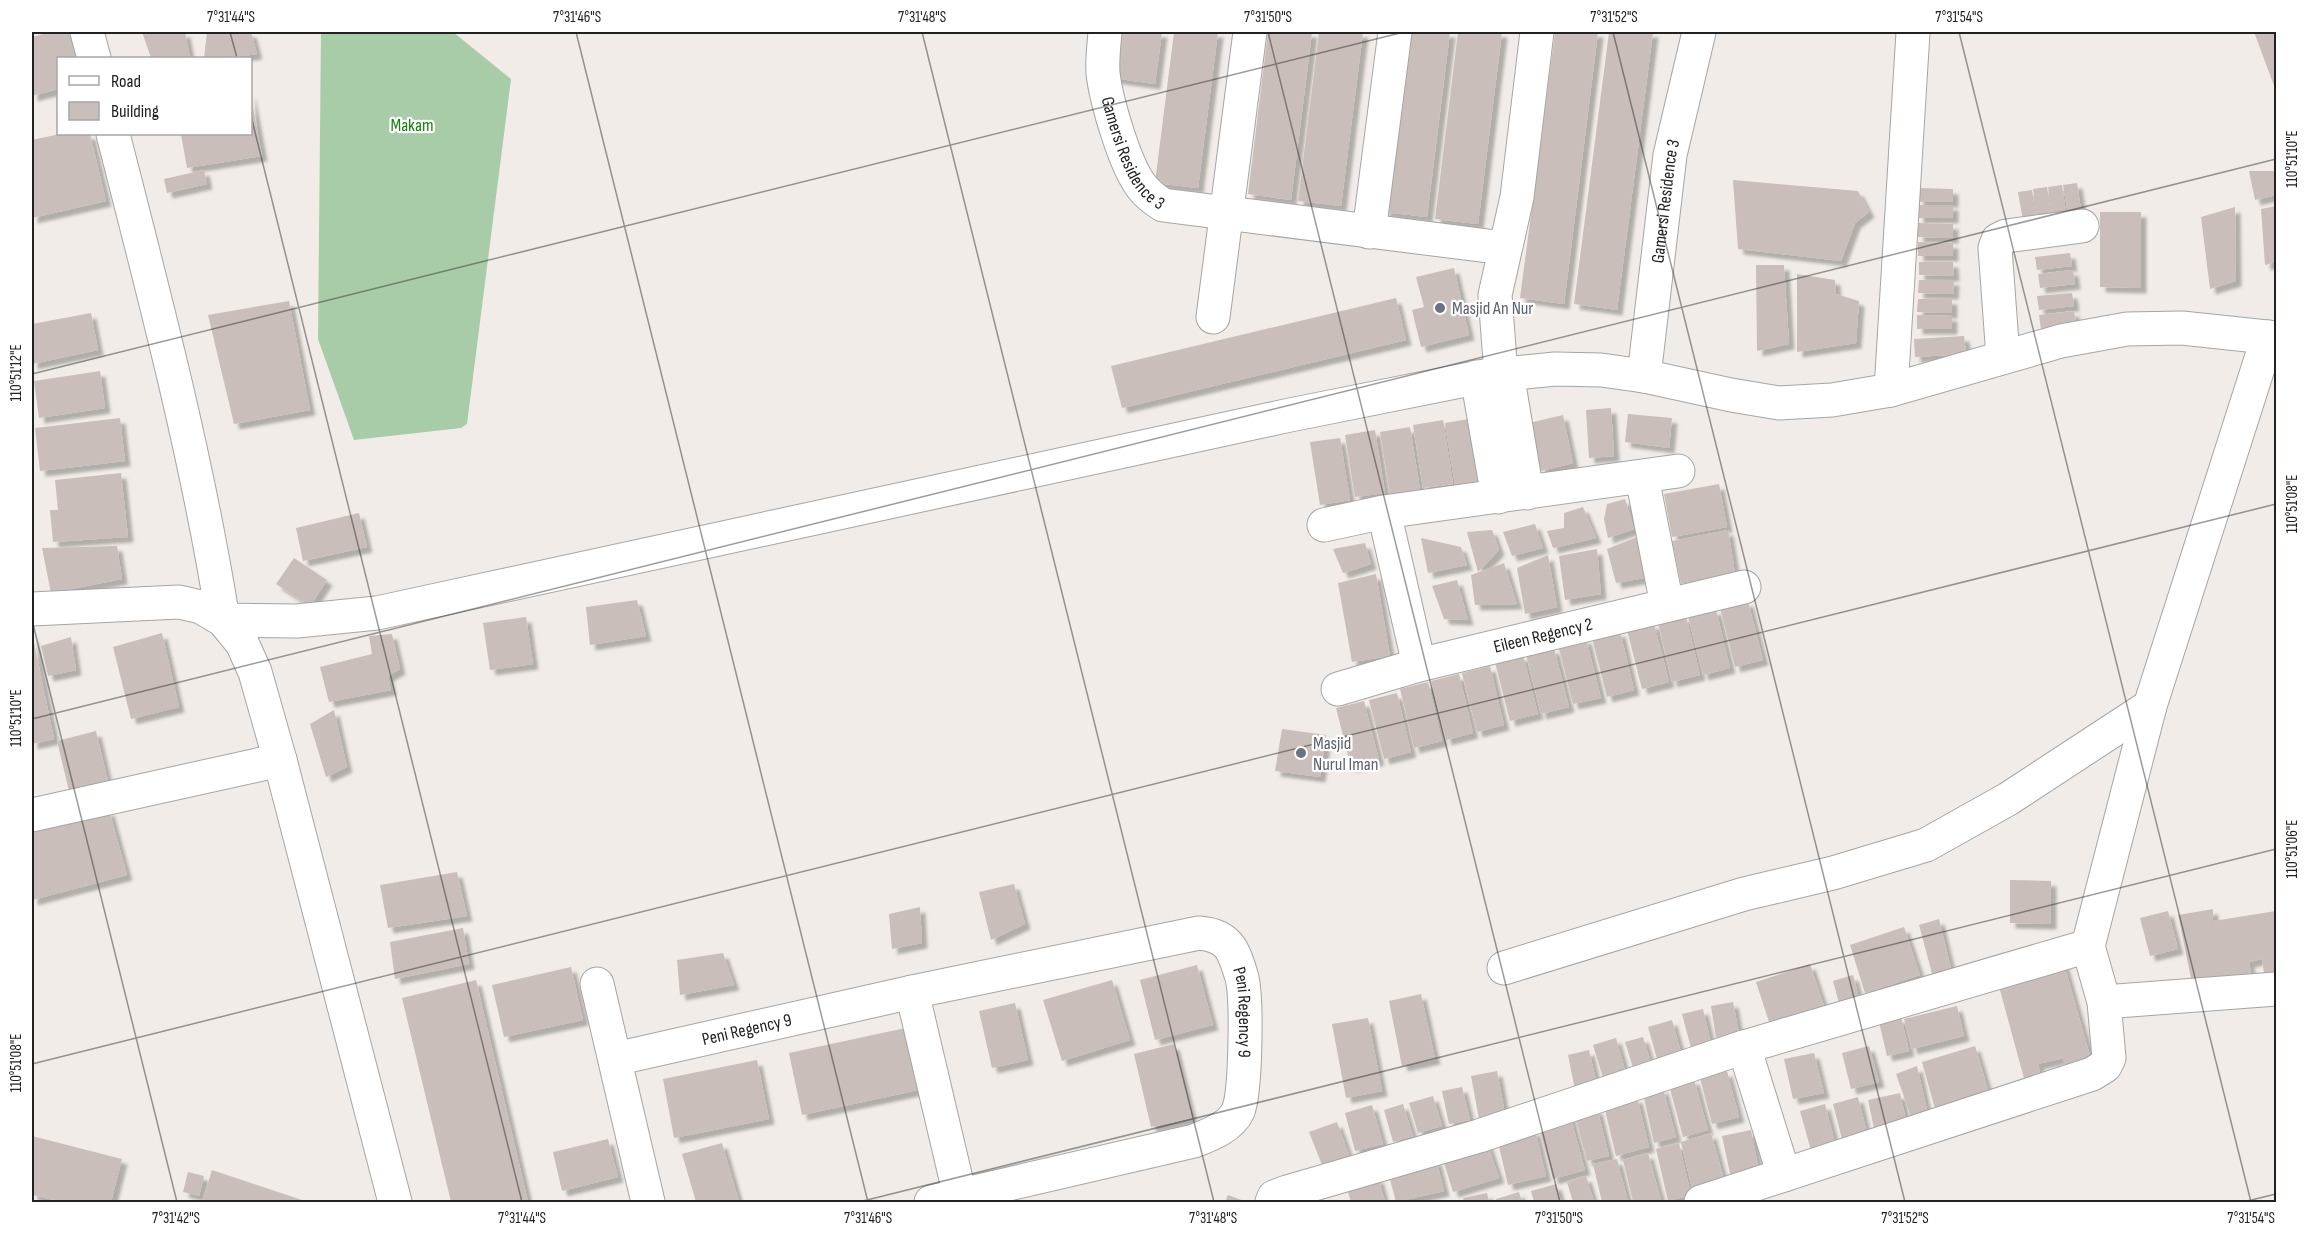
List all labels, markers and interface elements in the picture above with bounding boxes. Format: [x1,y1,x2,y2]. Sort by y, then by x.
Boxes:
text: 7°31'44"S [207,8,255,27]
text: 7°31'46"S [553,8,601,27]
text: 7°31'48"S [898,8,946,27]
text: 7°31'50"S [1244,8,1292,27]
text: 7°31'52"S [1590,8,1638,27]
text: 7°31'54"S [1935,8,1983,27]
legend [57,57,252,135]
text: Road [111,71,141,92]
street label: Gamersi Residence 3 [1097,95,1169,214]
text: Building [111,101,159,122]
park label: Makam [391,115,433,136]
text: 110°51'10"E [2283,130,2302,188]
street label: Gamersi Residence 3 [1647,137,1684,264]
place label: Masjid An Nur [1452,298,1534,319]
marker: Masjid An Nur [1433,301,1447,315]
text: 110°51'12"E [7,344,26,402]
text: 110°51'08"E [2283,475,2302,533]
street label: Eileen Regency 2 [1491,613,1595,657]
text: 110°51'10"E [7,689,26,747]
place label: Masjid Nurul Iman [1313,733,1378,775]
marker: Masjid Nurul Iman [1294,746,1308,760]
text: 110°51'06"E [2283,820,2302,878]
street label: Peni Regency 9 [1229,964,1256,1058]
street label: Peni Regency 9 [700,1009,793,1050]
text: 110°51'08"E [7,1034,26,1092]
text: 7°31'42"S [152,1209,200,1228]
text: 7°31'44"S [498,1209,546,1228]
text: 7°31'46"S [844,1209,892,1228]
text: 7°31'48"S [1189,1209,1237,1228]
text: 7°31'50"S [1535,1209,1583,1228]
text: 7°31'52"S [1881,1209,1929,1228]
text: 7°31'54"S [2227,1209,2275,1228]

